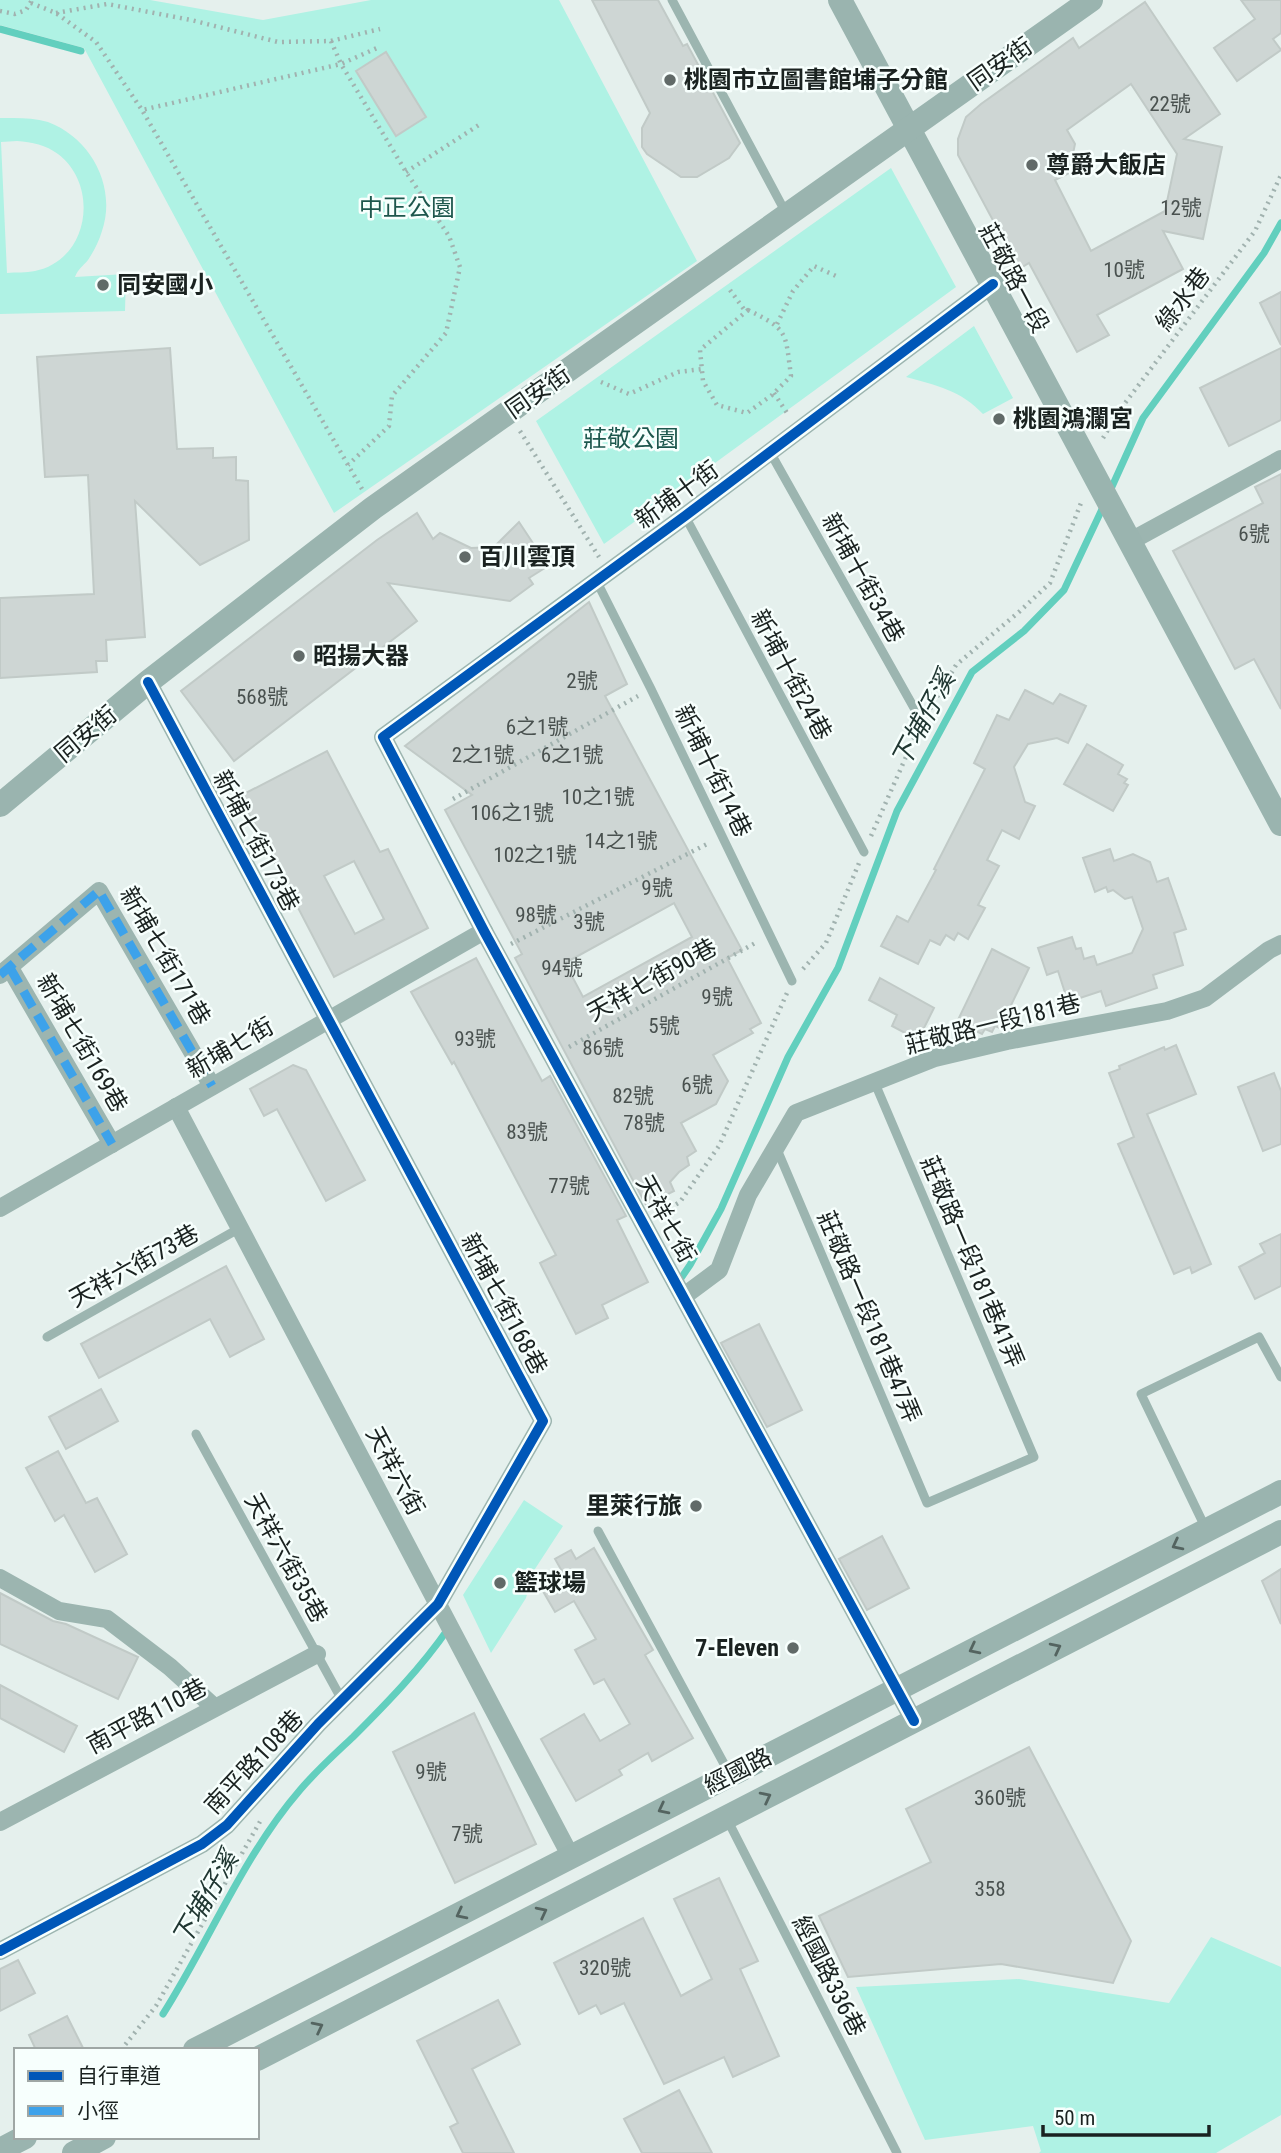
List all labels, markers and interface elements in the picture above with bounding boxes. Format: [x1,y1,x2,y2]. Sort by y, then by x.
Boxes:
street label: 同安街 [962,32,1038,96]
place label: 桃園市立圖書館埔子分館 [684,66,948,94]
marker: 桃園市立圖書館埔子分館 [662,72,678,88]
house number: 22號 [1149,92,1191,116]
place label: 尊爵大飯店 [1046,151,1166,179]
marker: 尊爵大飯店 [1024,157,1040,173]
park label: 中正公園 [359,194,455,222]
house number: 12號 [1160,196,1202,220]
street label: 莊敬路一段 [973,218,1055,338]
house number: 10號 [1103,258,1145,282]
street label: 綠水巷 [1150,262,1216,336]
place label: 同安國小 [117,271,213,299]
marker: 同安國小 [95,277,111,293]
street label: 同安街 [500,360,576,424]
place label: 桃園鴻瀾宮 [1013,405,1133,433]
marker: 桃園鴻瀾宮 [991,411,1007,427]
park label: 莊敬公園 [583,425,679,453]
street label: 新埔十街 [630,455,724,535]
street label: 新埔十街34巷 [816,508,910,648]
house number: 6號 [1238,522,1270,546]
place label: 百川雲頂 [479,543,575,571]
marker: 百川雲頂 [457,549,473,565]
street label: 新埔十街24巷 [745,605,837,745]
place label: 昭揚大器 [313,642,409,670]
marker: 昭揚大器 [291,648,307,664]
water label: 下埔仔溪 [885,663,963,772]
house number: 2號 [566,669,598,693]
house number: 568號 [236,685,288,709]
street label: 同安街 [49,700,123,768]
street label: 新埔十街14巷 [669,700,757,842]
house number: 6之1號 [506,715,568,739]
house number: 2之1號 [452,743,514,767]
house number: 6之1號 [541,743,603,767]
street label: 新埔七街173巷 [207,766,305,916]
house number: 10之1號 [561,785,635,809]
house number: 106之1號 [470,801,554,825]
house number: 14之1號 [584,829,658,853]
house number: 102之1號 [493,843,577,867]
house number: 9號 [641,876,673,900]
street label: 新埔七街171巷 [114,882,216,1030]
house number: 98號 [515,903,557,927]
house number: 3號 [573,910,605,934]
street label: 天祥七街90巷 [582,933,722,1027]
house number: 94號 [541,956,583,980]
street label: 新埔七街169巷 [31,969,133,1117]
house number: 9號 [701,985,733,1009]
street label: 莊敬路一段181巷 [903,989,1083,1059]
street label: 新埔七街 [181,1012,279,1084]
house number: 5號 [648,1014,680,1038]
house number: 93號 [454,1027,496,1051]
house number: 86號 [582,1036,624,1060]
house number: 6號 [681,1073,713,1097]
house number: 82號 [612,1084,654,1108]
house number: 78號 [623,1111,665,1135]
house number: 83號 [506,1120,548,1144]
street label: 莊敬路一段181巷41弄 [915,1152,1029,1372]
street label: 天祥七街 [630,1170,702,1268]
house number: 77號 [548,1174,590,1198]
street label: 莊敬路一段181巷47弄 [812,1207,926,1427]
street label: 天祥六街73巷 [64,1219,204,1313]
street label: 新埔七街168巷 [455,1229,553,1379]
street label: 天祥六街 [360,1422,430,1520]
street label: 天祥六街35巷 [239,1488,333,1628]
place label: 里萊行旅 [586,1492,682,1520]
marker: 里萊行旅 [688,1498,704,1514]
one-way arrow [1172,1537,1184,1551]
place label: 籃球場 [514,1569,586,1597]
marker: 籃球場 [492,1575,508,1591]
place label: 7-Eleven [695,1634,779,1662]
marker: 7-Eleven [785,1640,801,1656]
one-way arrow [969,1641,981,1655]
one-way arrow [1049,1643,1061,1657]
street label: 南平路110巷 [82,1673,212,1759]
street label: 南平路108巷 [199,1704,309,1820]
street label: 經國路 [700,1742,776,1800]
house number: 9號 [415,1760,447,1784]
house number: 360號 [974,1786,1026,1810]
one-way arrow [759,1792,771,1805]
one-way arrow [658,1801,670,1815]
house number: 7號 [451,1822,483,1846]
water label: 下埔仔溪 [166,1842,246,1951]
house number: 358 [974,1877,1006,1901]
one-way arrow [456,1905,468,1919]
one-way arrow [535,1907,547,1921]
street label: 經國路336巷 [787,1911,871,2041]
house number: 320號 [579,1956,631,1980]
one-way arrow [311,2022,323,2036]
legend [14,2048,259,2139]
text: 自行車道 [77,2064,161,2088]
scale bar [1043,2094,1209,2138]
text: 小徑 [77,2099,119,2123]
text: 50 m [1054,2106,1095,2130]

